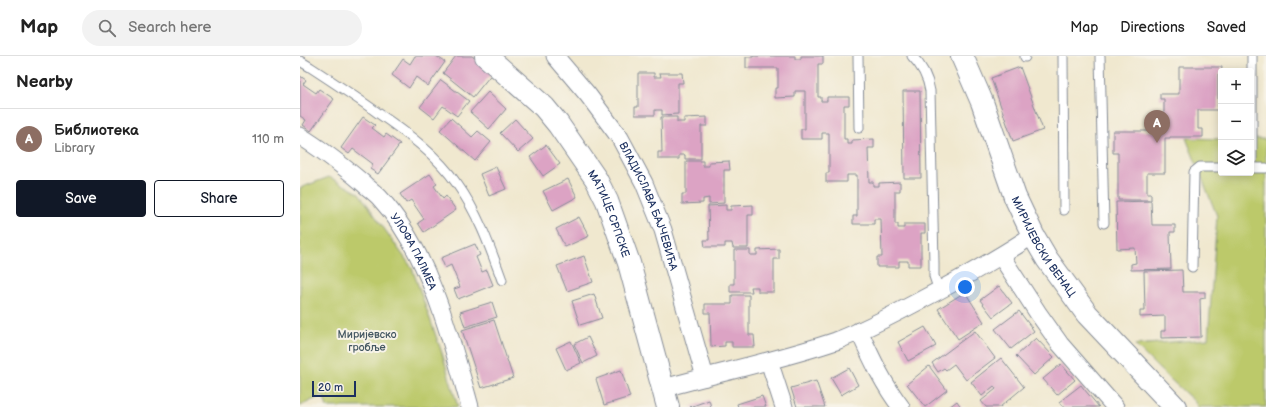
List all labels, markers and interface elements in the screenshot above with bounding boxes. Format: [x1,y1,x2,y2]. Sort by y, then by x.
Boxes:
search box [82,10,362,46]
text: Map [20,16,58,39]
icon: search [96,17,118,39]
text: Search here [128,18,211,37]
text: Map [1070,19,1098,36]
text: Directions [1120,19,1185,36]
text: Saved [1207,19,1246,36]
map controls [1218,68,1254,176]
button: + [1218,68,1254,104]
text: Nearby [16,72,73,92]
button: − [1218,104,1254,140]
pin: A [1144,110,1170,143]
text: Библиотека [54,121,139,140]
text: A [25,131,33,147]
text: 110 m [252,131,284,147]
text: Library [54,140,95,156]
street label: ВЛАДИСЛАВА БАЈЧЕВИЋА [616,140,680,272]
button: layers [1218,140,1254,176]
street label: МАТИЦЕ СРПСКЕ [585,168,632,259]
button: Save [16,180,146,217]
button: Share [154,180,284,217]
street label: МИРИЈЕВСКИ ВЕНАЦ [1009,194,1079,300]
street label: УЛОФА ПАЛМЕА [388,211,439,292]
your location [955,277,975,297]
park label: Миријевско гробље [338,328,397,354]
scale bar [312,379,356,398]
text: 20 m [318,381,343,394]

